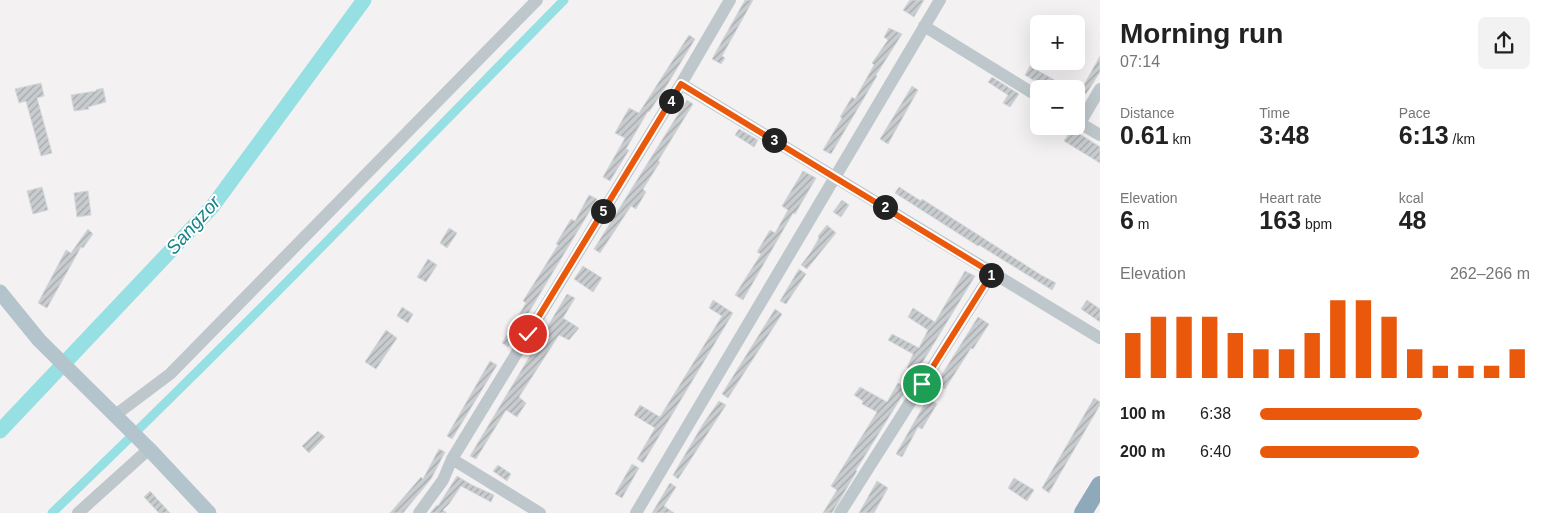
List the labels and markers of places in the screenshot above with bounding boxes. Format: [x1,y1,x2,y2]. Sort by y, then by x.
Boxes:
pin: 4 [658,88,684,114]
pin: 3 [762,128,786,152]
pin: 2 [872,194,898,220]
pin: 5 [590,198,616,224]
pin: 1 [978,262,1004,288]
pin [507,313,549,355]
pin [901,363,943,405]

